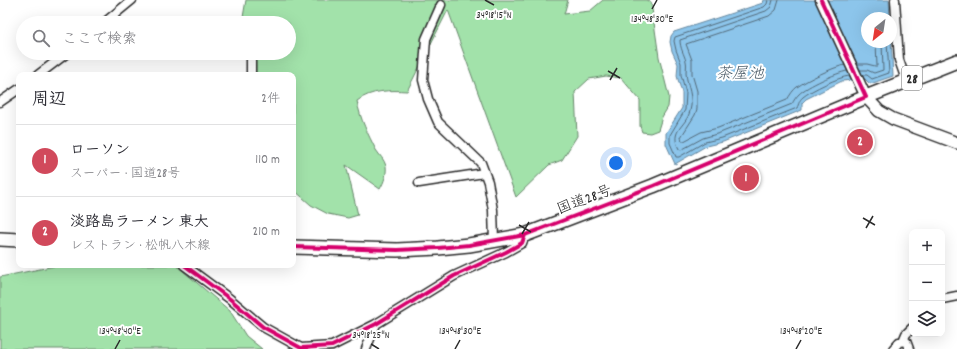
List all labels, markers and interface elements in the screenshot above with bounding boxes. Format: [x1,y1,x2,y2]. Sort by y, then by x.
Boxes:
text: 34°18'15"N [476,9,512,23]
north arrow [861,12,897,48]
text: 134°48'30"E [631,13,674,27]
search box [16,16,296,60]
icon: search [30,27,52,49]
text: ここで検索 [62,29,137,51]
water label: 茶屋池 [716,63,765,86]
road number: 28 [902,66,922,90]
text: 周辺 [32,89,66,113]
text: 2件 [261,90,280,109]
pin: 2 [847,127,873,157]
text: ローソン [70,140,130,162]
text: 1 [44,151,46,170]
text: 110 m [255,151,280,170]
your location [606,153,626,173]
pin: 1 [733,163,759,193]
text: スーパー · 国道28号 [70,165,180,184]
street label: 国道28号 [554,180,616,221]
text: 淡路島ラーメン 東大 [70,212,208,234]
text: 2 [42,223,48,242]
text: 210 m [252,223,280,242]
map controls [909,229,945,337]
button: + [909,229,945,265]
text: レストラン · 松帆八木線 [70,237,210,256]
button: − [909,265,945,301]
button: layers [909,301,945,337]
text: 134°48'40"E [99,325,141,339]
text: 134°48'30"E [439,325,482,339]
text: 134°48'20"E [780,325,822,339]
text: 34°18'25"N [352,329,390,343]

